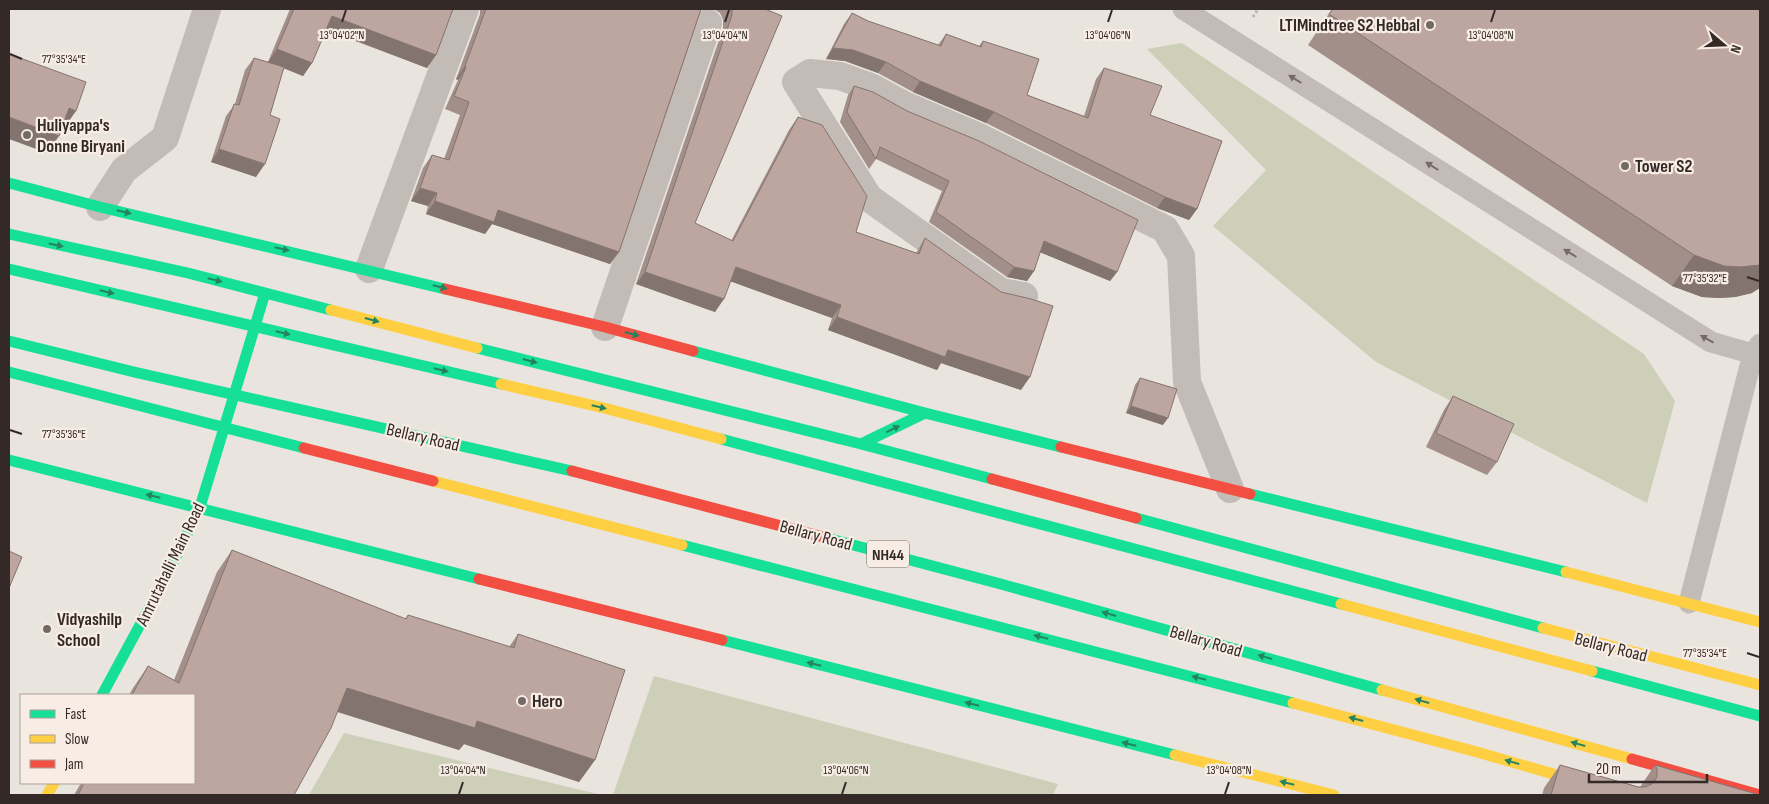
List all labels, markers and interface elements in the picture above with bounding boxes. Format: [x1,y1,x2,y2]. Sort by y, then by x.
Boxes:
place label: LTIMindtree S2 Hebbal [1279,15,1420,36]
marker: LTIMindtree S2 Hebbal [1424,19,1436,31]
north arrow [1699,20,1749,70]
text: 13°04'02"N [320,28,364,43]
text: 13°04'04"N [702,28,748,43]
text: 13°04'06"N [1085,28,1131,43]
text: 13°04'08"N [1468,28,1514,43]
text: N [1727,43,1745,55]
text: 77°35'34"E [42,52,86,67]
one-way arrow [1288,75,1301,84]
place label: Huliyappa's Donne Biryani [37,115,125,157]
marker: Huliyappa's Donne Biryani [21,129,33,141]
place label: Tower S2 [1635,156,1692,177]
marker: Tower S2 [1619,160,1631,172]
one-way arrow [1426,161,1439,171]
one-way arrow [116,208,132,216]
one-way arrow [49,241,65,249]
one-way arrow [275,246,290,254]
one-way arrow [1563,248,1576,257]
text: 77°35'32"E [1683,271,1727,286]
one-way arrow [207,276,222,284]
one-way arrow [433,283,448,291]
one-way arrow [100,288,115,296]
one-way arrow [365,317,380,325]
one-way arrow [275,329,290,337]
one-way arrow [625,330,640,338]
one-way arrow [1700,335,1714,343]
one-way arrow [522,357,537,365]
one-way arrow [433,366,448,374]
one-way arrow [592,403,607,411]
street label: Bellary Road [384,419,461,456]
one-way arrow [886,424,900,432]
text: 77°35'36"E [42,427,86,442]
one-way arrow [145,492,161,500]
street label: Amrutahalli Main Road [131,499,209,630]
street label: Bellary Road [777,516,854,555]
road number: NH44 [867,540,909,568]
place label: Vidyashilp School [57,609,122,651]
one-way arrow [1101,610,1116,618]
street label: Bellary Road [1167,621,1244,662]
marker: Vidyashilp School [41,623,53,635]
street label: Bellary Road [1572,628,1649,667]
one-way arrow [1034,633,1049,641]
text: 77°35'34"E [1683,646,1727,661]
one-way arrow [1258,653,1273,661]
one-way arrow [807,660,822,668]
one-way arrow [1191,673,1206,681]
place label: Hero [532,691,563,712]
legend [20,694,195,784]
marker: Hero [516,695,528,707]
one-way arrow [1414,697,1429,705]
one-way arrow [964,700,979,708]
text: Fast [65,705,87,724]
one-way arrow [1348,715,1363,723]
text: Slow [65,730,89,749]
one-way arrow [1122,739,1137,747]
one-way arrow [1571,740,1586,748]
scale bar [1589,752,1706,784]
text: Jam [64,755,83,774]
one-way arrow [1505,758,1520,766]
text: 20 m [1596,760,1621,779]
text: 13°04'04"N [440,763,486,778]
text: 13°04'06"N [823,763,869,778]
text: 13°04'08"N [1206,763,1252,778]
one-way arrow [1279,779,1294,787]

